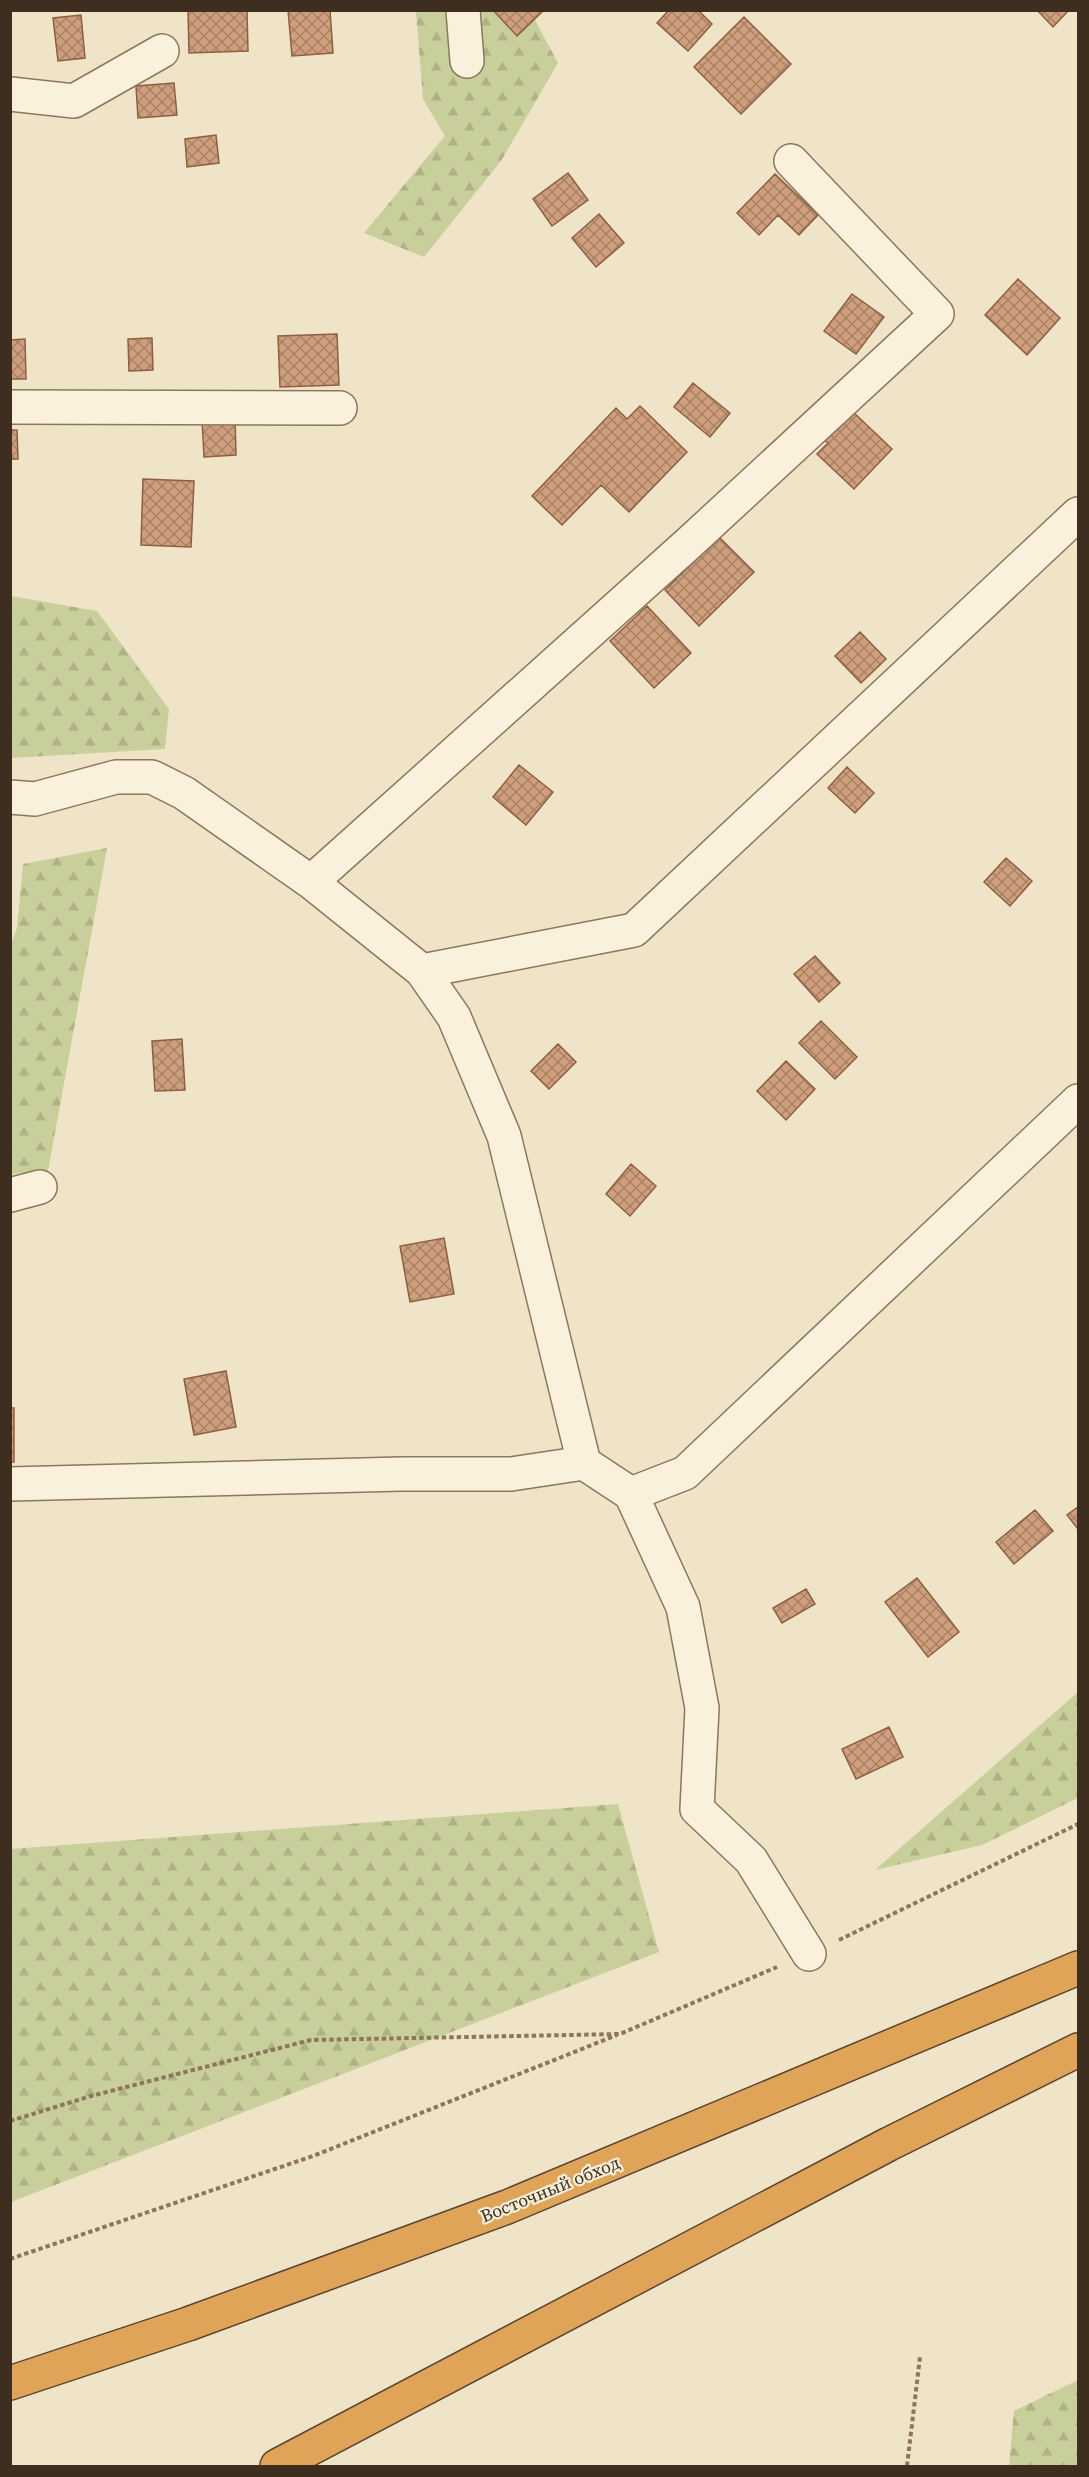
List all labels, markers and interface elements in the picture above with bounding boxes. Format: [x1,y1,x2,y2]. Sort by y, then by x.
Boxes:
street label: Восточный обход [477,2150,623,2228]

